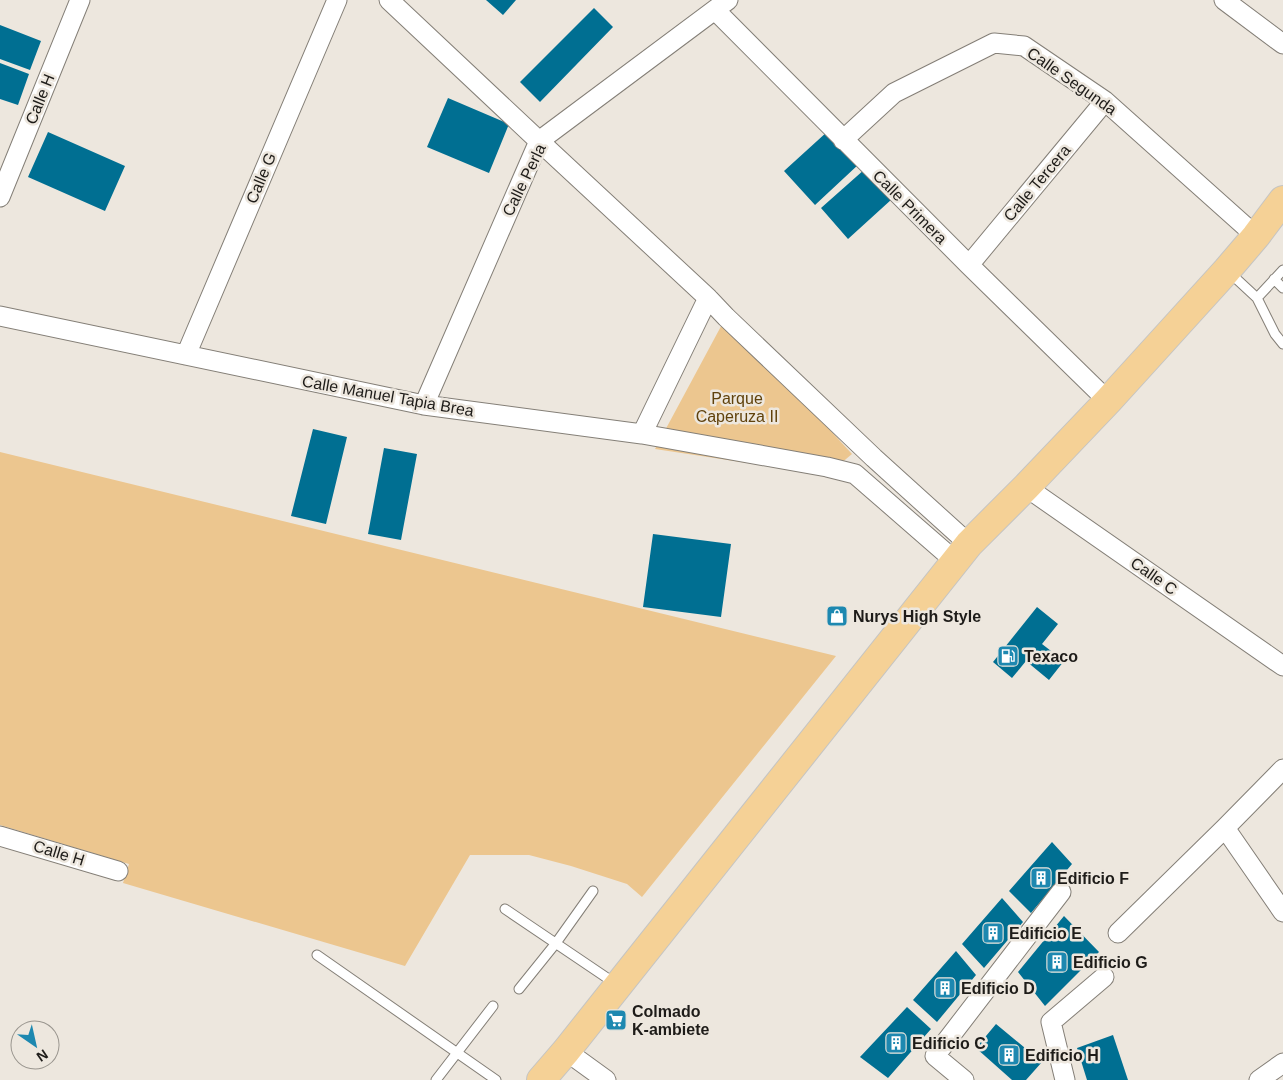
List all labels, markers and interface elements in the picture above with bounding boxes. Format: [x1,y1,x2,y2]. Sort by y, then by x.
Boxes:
street label: Calle Segunda [1024,44,1120,118]
street label: Calle H [22,71,58,127]
street label: Calle Perla [499,141,549,219]
street label: Calle Tercera [1000,141,1074,224]
street label: Calle G [243,150,279,206]
street label: Calle Primera [870,167,950,247]
street label: Calle Manuel Tapia Brea [301,373,475,419]
park label: Parque Caperuza II [696,390,778,425]
street label: Calle C [1128,554,1180,598]
shop icon: Nurys High Style [825,604,849,628]
place label: Nurys High Style [853,608,981,625]
fuel station icon: Texaco [996,644,1020,668]
place label: Texaco [1024,648,1078,665]
street label: Calle H [31,837,87,869]
building icon: Edificio F [1029,866,1053,890]
place label: Edificio F [1057,870,1129,887]
building icon: Edificio E [981,921,1005,945]
place label: Edificio E [1009,925,1082,942]
building icon: Edificio G [1045,950,1069,974]
place label: Edificio G [1073,954,1148,971]
building icon: Edificio D [933,976,957,1000]
place label: Edificio D [961,980,1035,997]
place label: Colmado K-ambiete [632,1003,709,1038]
supermarket icon: Colmado K-ambiete [604,1008,628,1032]
north arrow [10,1020,60,1070]
building icon: Edificio C [884,1031,908,1055]
place label: Edificio C [912,1035,986,1052]
building icon: Edificio H [997,1043,1021,1067]
text: N [34,1046,51,1065]
place label: Edificio H [1025,1047,1099,1064]

